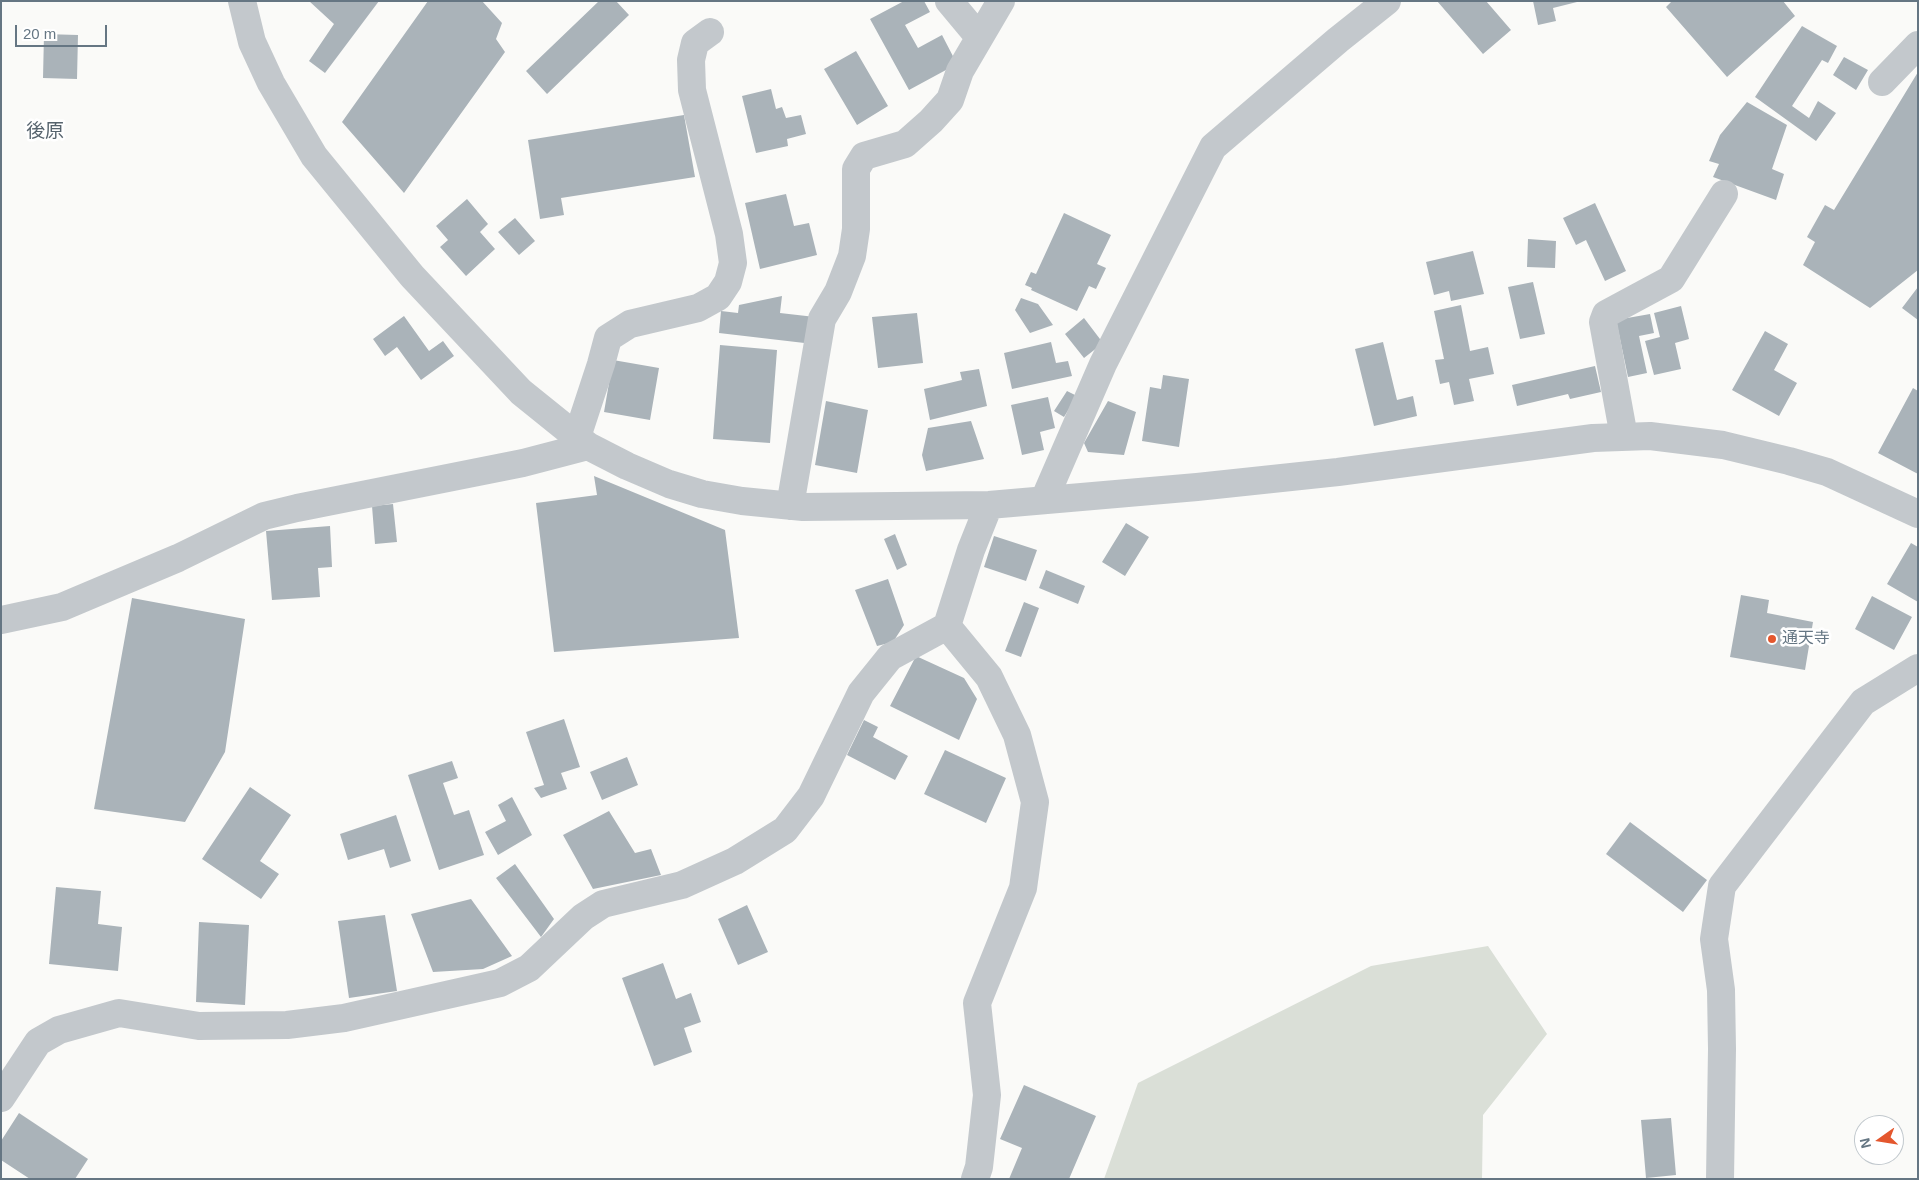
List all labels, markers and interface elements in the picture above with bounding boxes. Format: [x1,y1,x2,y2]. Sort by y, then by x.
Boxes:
scale bar [18,15,110,47]
text: 20 m [23,25,56,42]
district label: 後原 [26,121,64,143]
place label: 通天寺 [1782,629,1830,649]
marker: 通天寺 [1766,633,1778,645]
north arrow [1854,1115,1904,1165]
text: N [1856,1136,1874,1150]

